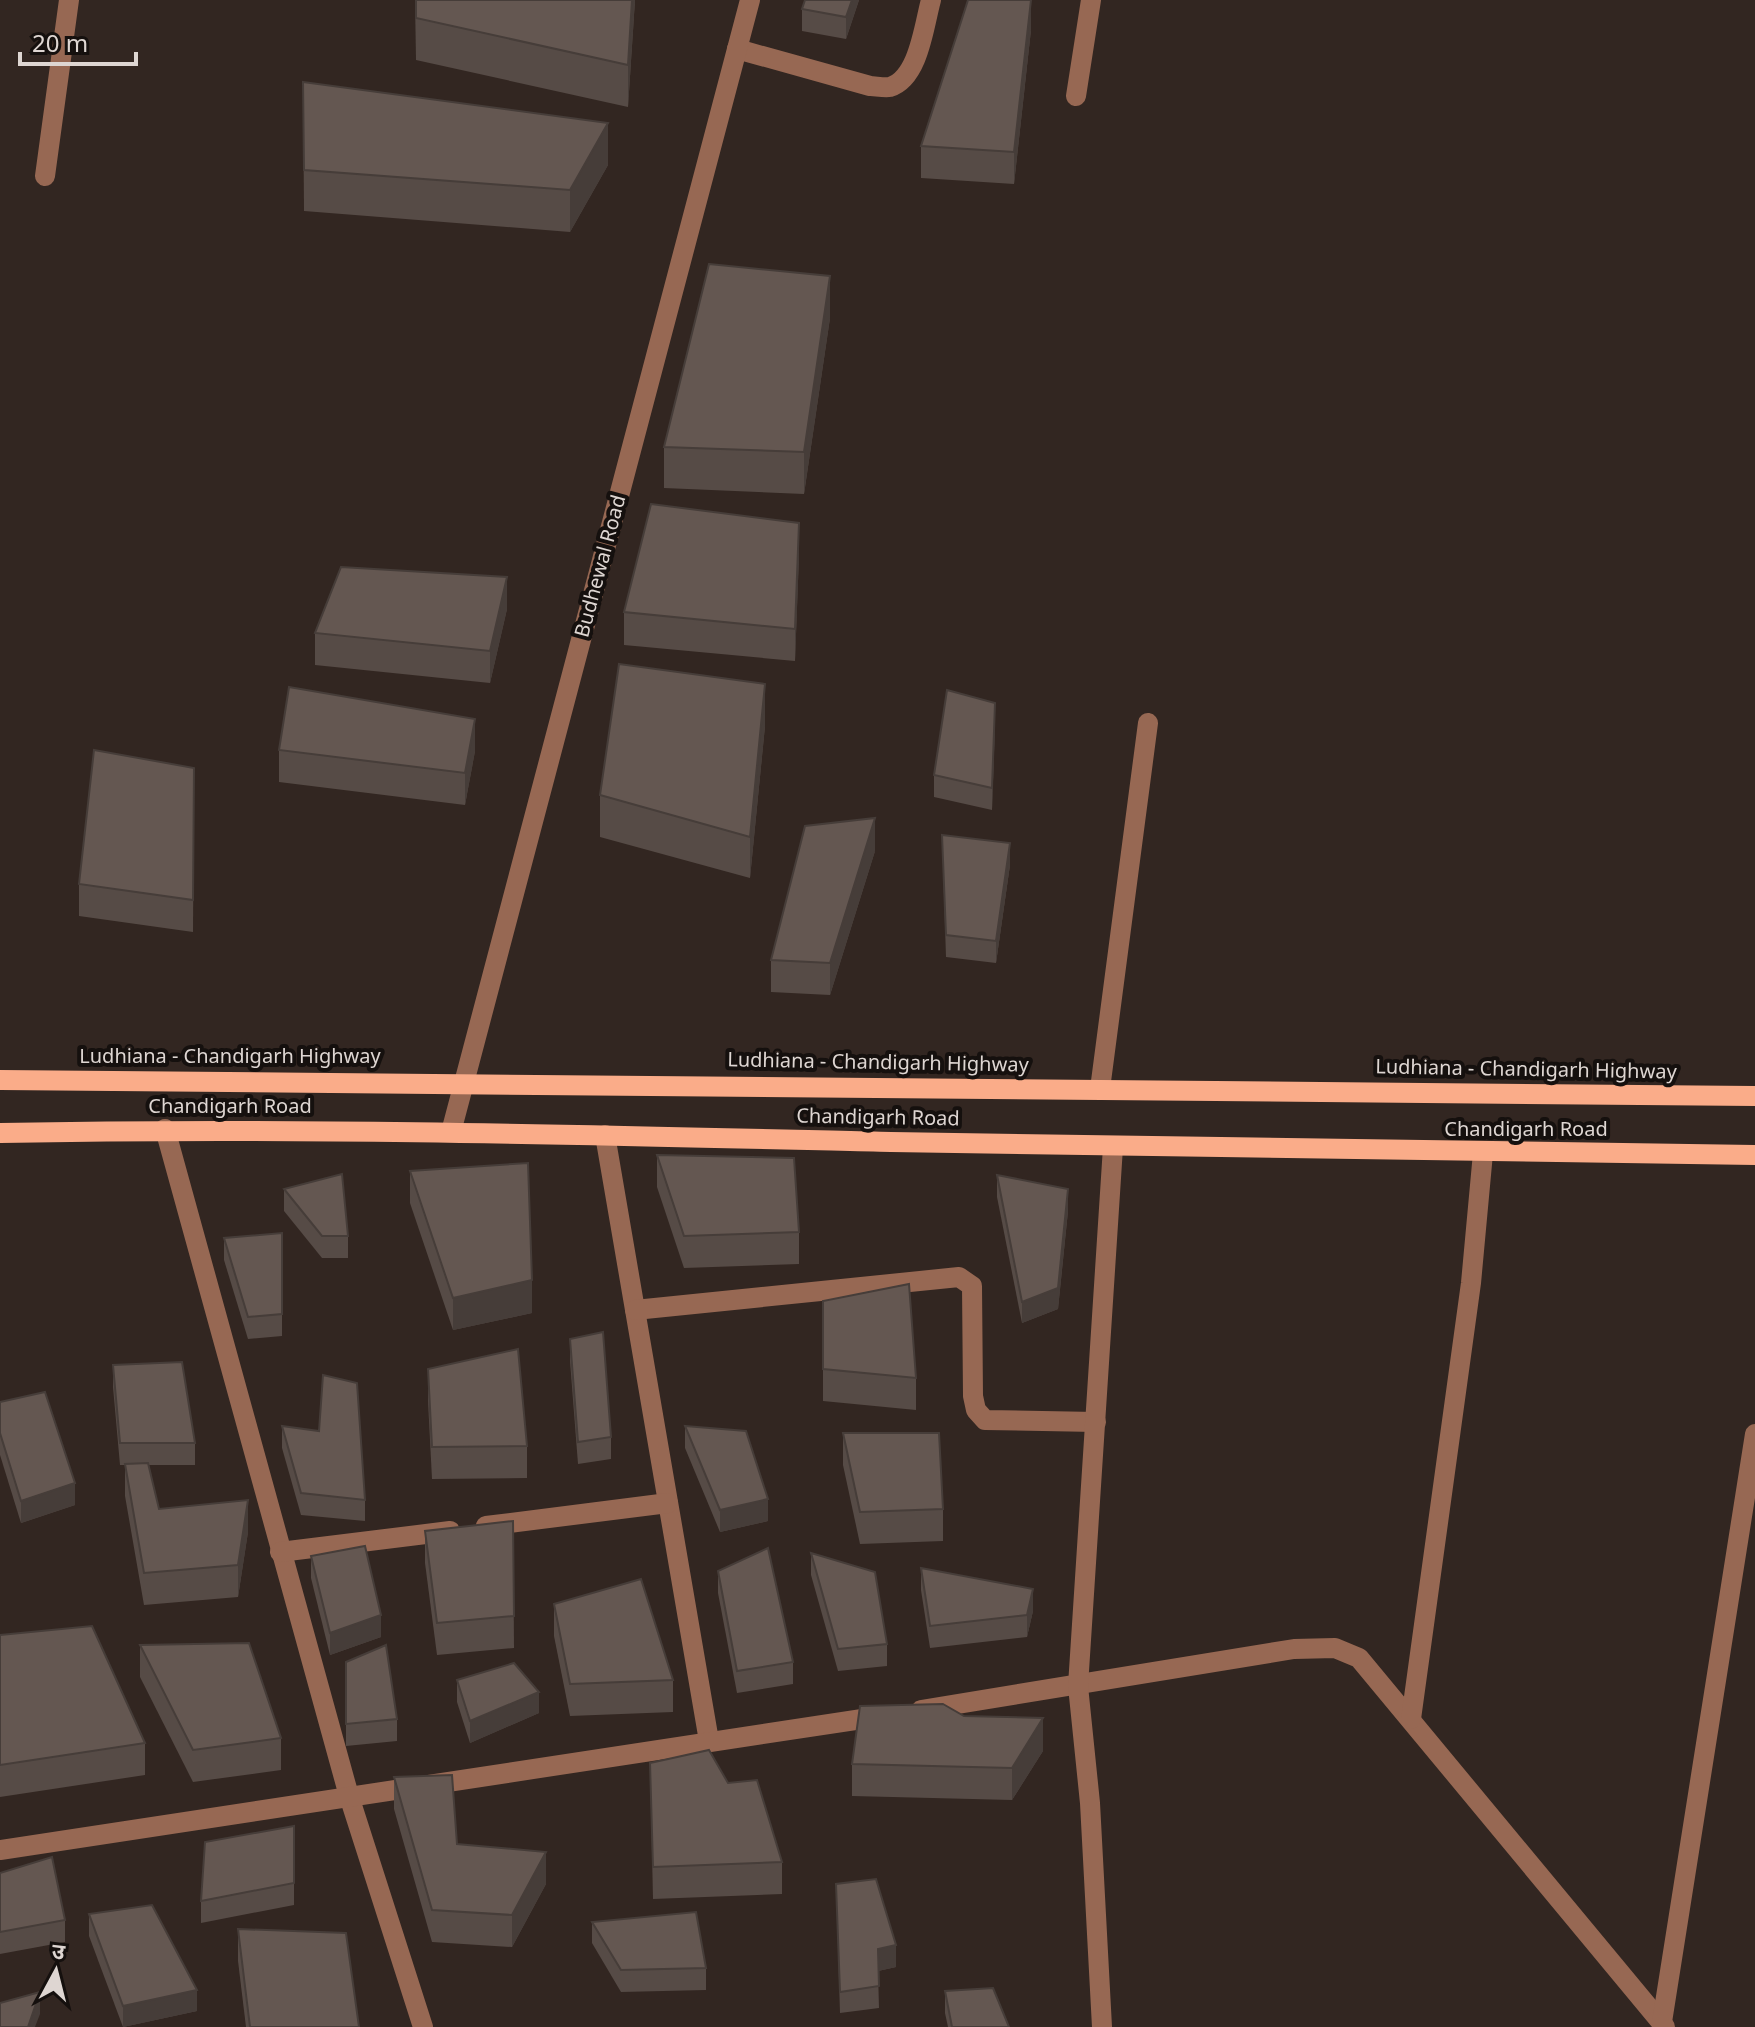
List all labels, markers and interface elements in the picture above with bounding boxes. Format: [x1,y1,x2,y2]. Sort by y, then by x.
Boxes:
scale bar [20,16,136,66]
text: 20 m [32,26,88,59]
street label: Budhewal Road [568,492,631,640]
street label: Ludhiana - Chandigarh Highway [79,1042,382,1069]
street label: Ludhiana - Chandigarh Highway [727,1045,1030,1078]
street label: Ludhiana - Chandigarh Highway [1375,1052,1678,1085]
street label: Chandigarh Road [148,1092,312,1119]
street label: Chandigarh Road [796,1102,960,1131]
street label: Chandigarh Road [1444,1115,1608,1142]
north arrow [16,1931,96,2011]
text: उ [50,1934,68,1966]

